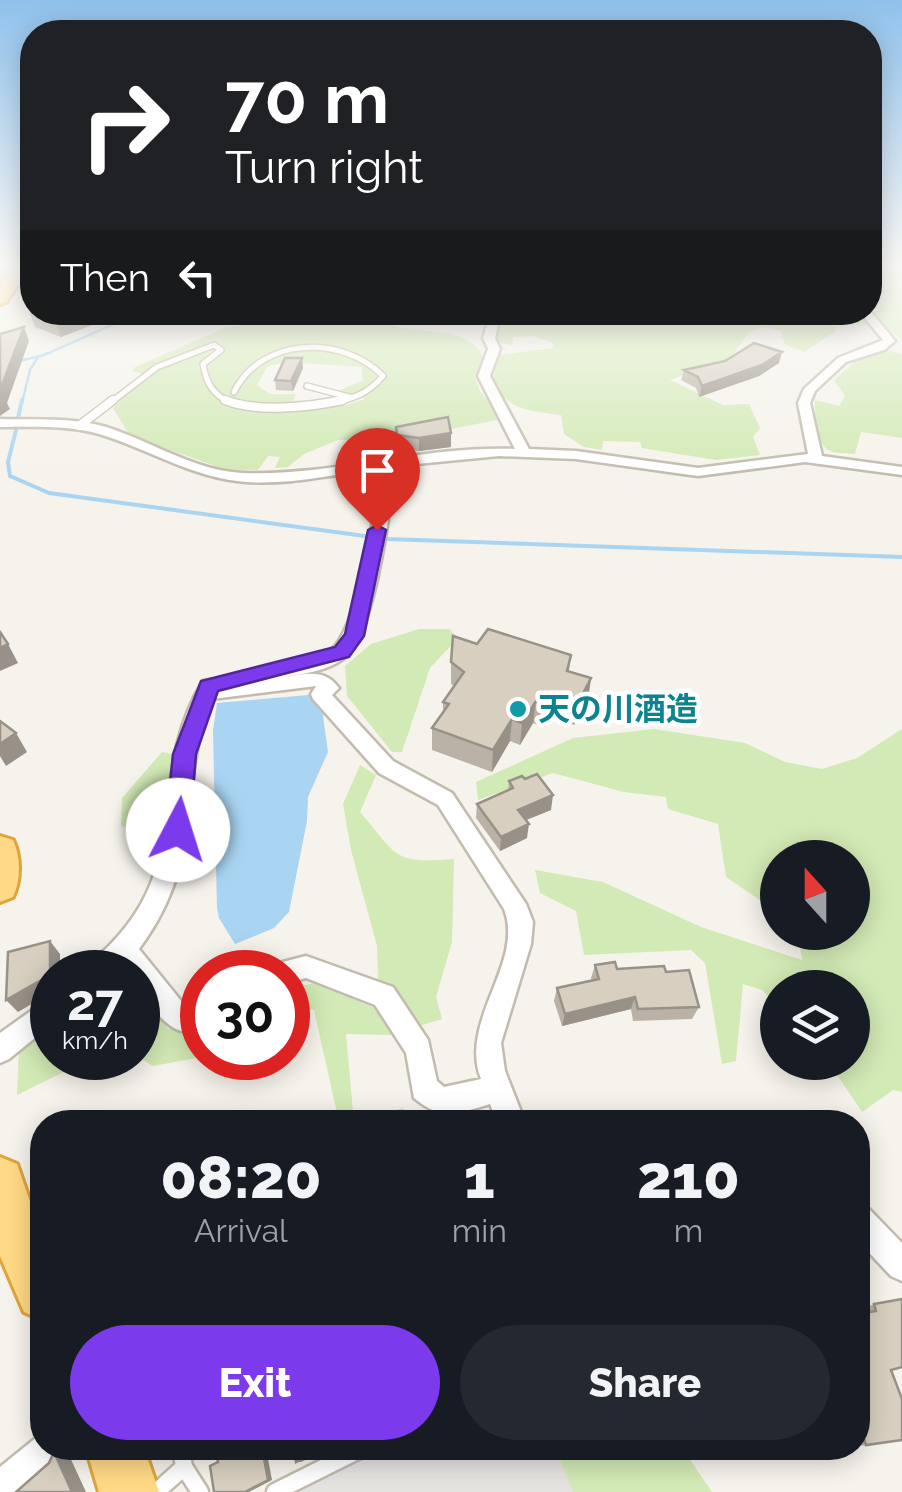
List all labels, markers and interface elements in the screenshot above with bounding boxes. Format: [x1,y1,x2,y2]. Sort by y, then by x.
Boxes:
text: 70 m [225,57,389,139]
icon: right [60,60,190,190]
text: Turn right [225,141,423,194]
icon: left [170,250,225,305]
text: Then [60,255,150,300]
pin [335,428,420,531]
icon: arrive [350,443,405,498]
place label: 天の川酒造 [538,690,698,727]
marker: 天の川酒造 [507,698,529,720]
position arrow [126,778,230,882]
north arrow [760,840,870,950]
map controls [760,840,870,1080]
speed limit sign: 30 [180,950,310,1080]
button: layers [760,970,870,1080]
text: 27 [67,973,123,1032]
text: km/h [62,1025,128,1055]
text: 08:20 [160,1142,322,1212]
text: 1 [464,1142,495,1212]
text: 210 [637,1142,740,1212]
text: Arrival [194,1212,288,1249]
text: min [452,1212,507,1249]
text: m [674,1212,703,1249]
button: Exit [70,1325,440,1440]
button: Share [460,1325,830,1440]

